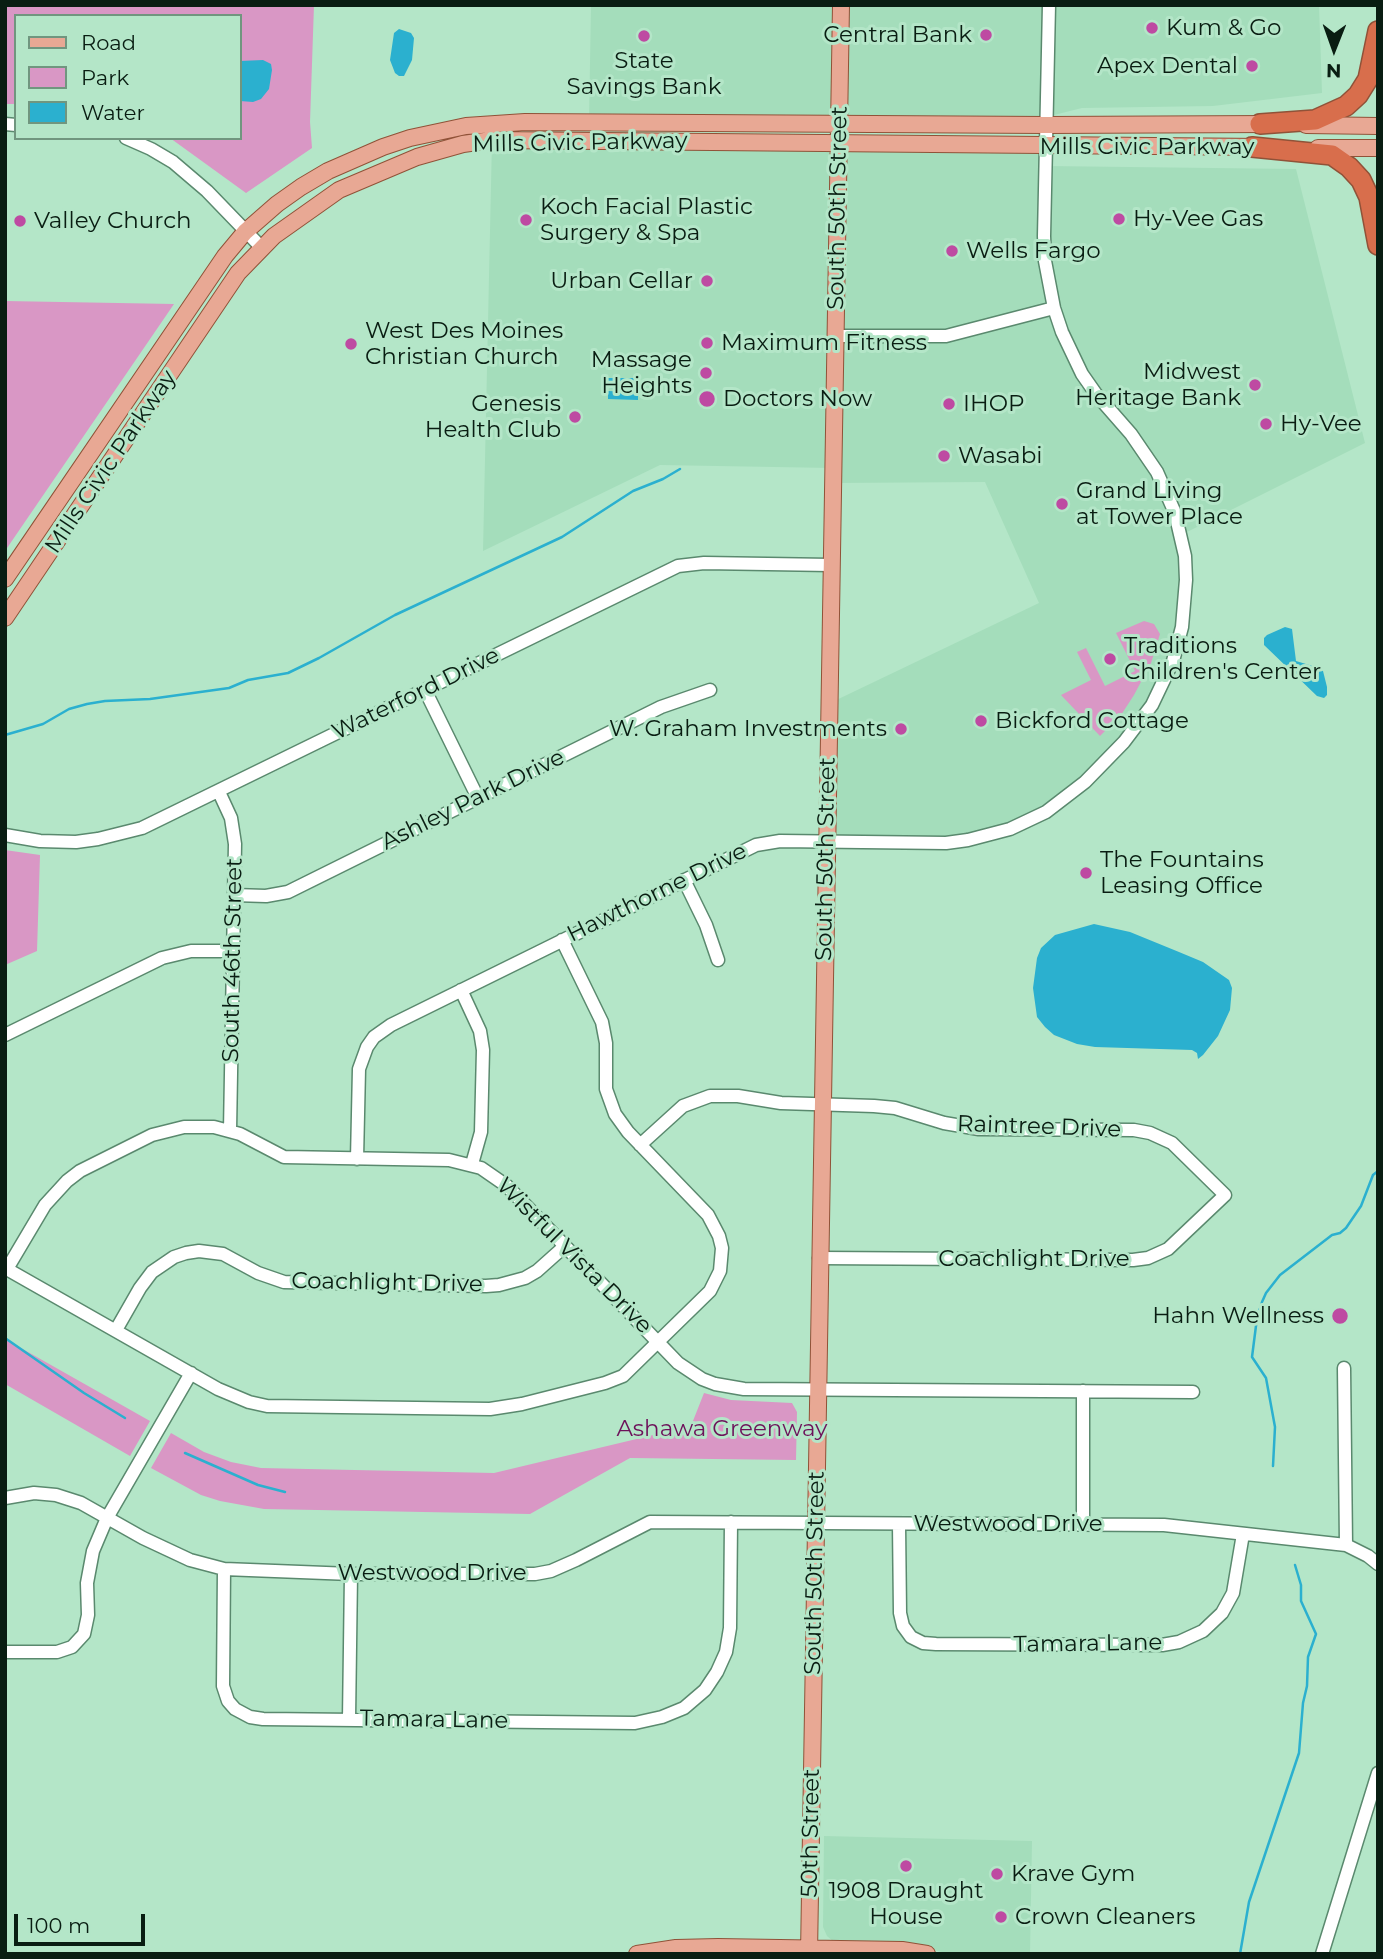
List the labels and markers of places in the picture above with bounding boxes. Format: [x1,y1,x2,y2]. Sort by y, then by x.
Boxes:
place label: Kum & Go [1166,14,1281,42]
marker: Kum & Go [1144,20,1160,36]
place label: Central Bank [823,21,972,49]
marker: Central Bank [978,27,994,43]
marker: State Savings Bank [636,28,652,44]
place label: State Savings Bank [567,47,721,101]
place label: Apex Dental [1097,52,1238,80]
marker: Apex Dental [1244,58,1260,74]
place label: Koch Facial Plastic Surgery & Spa [540,193,753,247]
place label: Hy-Vee Gas [1133,205,1263,233]
place label: Valley Church [34,207,192,235]
marker: Hy-Vee Gas [1111,211,1127,227]
marker: Koch Facial Plastic Surgery & Spa [518,212,534,228]
marker: Valley Church [12,213,28,229]
place label: Wells Fargo [966,237,1101,265]
marker: Wells Fargo [944,243,960,259]
place label: Urban Cellar [550,267,693,295]
marker: Urban Cellar [699,273,715,289]
place label: West Des Moines Christian Church [365,317,563,371]
place label: Maximum Fitness [721,329,927,357]
marker: Maximum Fitness [699,335,715,351]
marker: West Des Moines Christian Church [343,336,359,352]
place label: Massage Heights [591,346,692,400]
place label: Midwest Heritage Bank [1075,358,1241,412]
marker: Massage Heights [698,365,714,381]
marker: Midwest Heritage Bank [1247,377,1263,393]
place label: Doctors Now [723,385,872,413]
marker: Doctors Now [697,389,717,409]
place label: Genesis Health Club [425,390,561,444]
place label: IHOP [963,390,1024,418]
marker: IHOP [941,396,957,412]
marker: Genesis Health Club [567,409,583,425]
place label: Hy-Vee [1280,410,1362,438]
marker: Hy-Vee [1258,416,1274,432]
place label: Wasabi [958,442,1042,470]
marker: Wasabi [936,448,952,464]
place label: Grand Living at Tower Place [1076,477,1243,531]
marker: Grand Living at Tower Place [1054,496,1070,512]
place label: Traditions Children's Center [1124,632,1321,686]
marker: Traditions Children's Center [1102,651,1118,667]
place label: Bickford Cottage [995,707,1189,735]
marker: Bickford Cottage [973,713,989,729]
place label: W. Graham Investments [609,715,887,743]
marker: W. Graham Investments [893,721,909,737]
place label: The Fountains Leasing Office [1100,846,1264,900]
marker: The Fountains Leasing Office [1078,865,1094,881]
place label: Hahn Wellness [1152,1302,1324,1330]
marker: Hahn Wellness [1330,1306,1350,1326]
marker: 1908 Draught House [898,1858,914,1874]
place label: Krave Gym [1011,1860,1135,1888]
marker: Krave Gym [989,1866,1005,1882]
place label: 1908 Draught House [828,1877,984,1931]
place label: Crown Cleaners [1015,1903,1196,1931]
marker: Crown Cleaners [993,1909,1009,1925]

